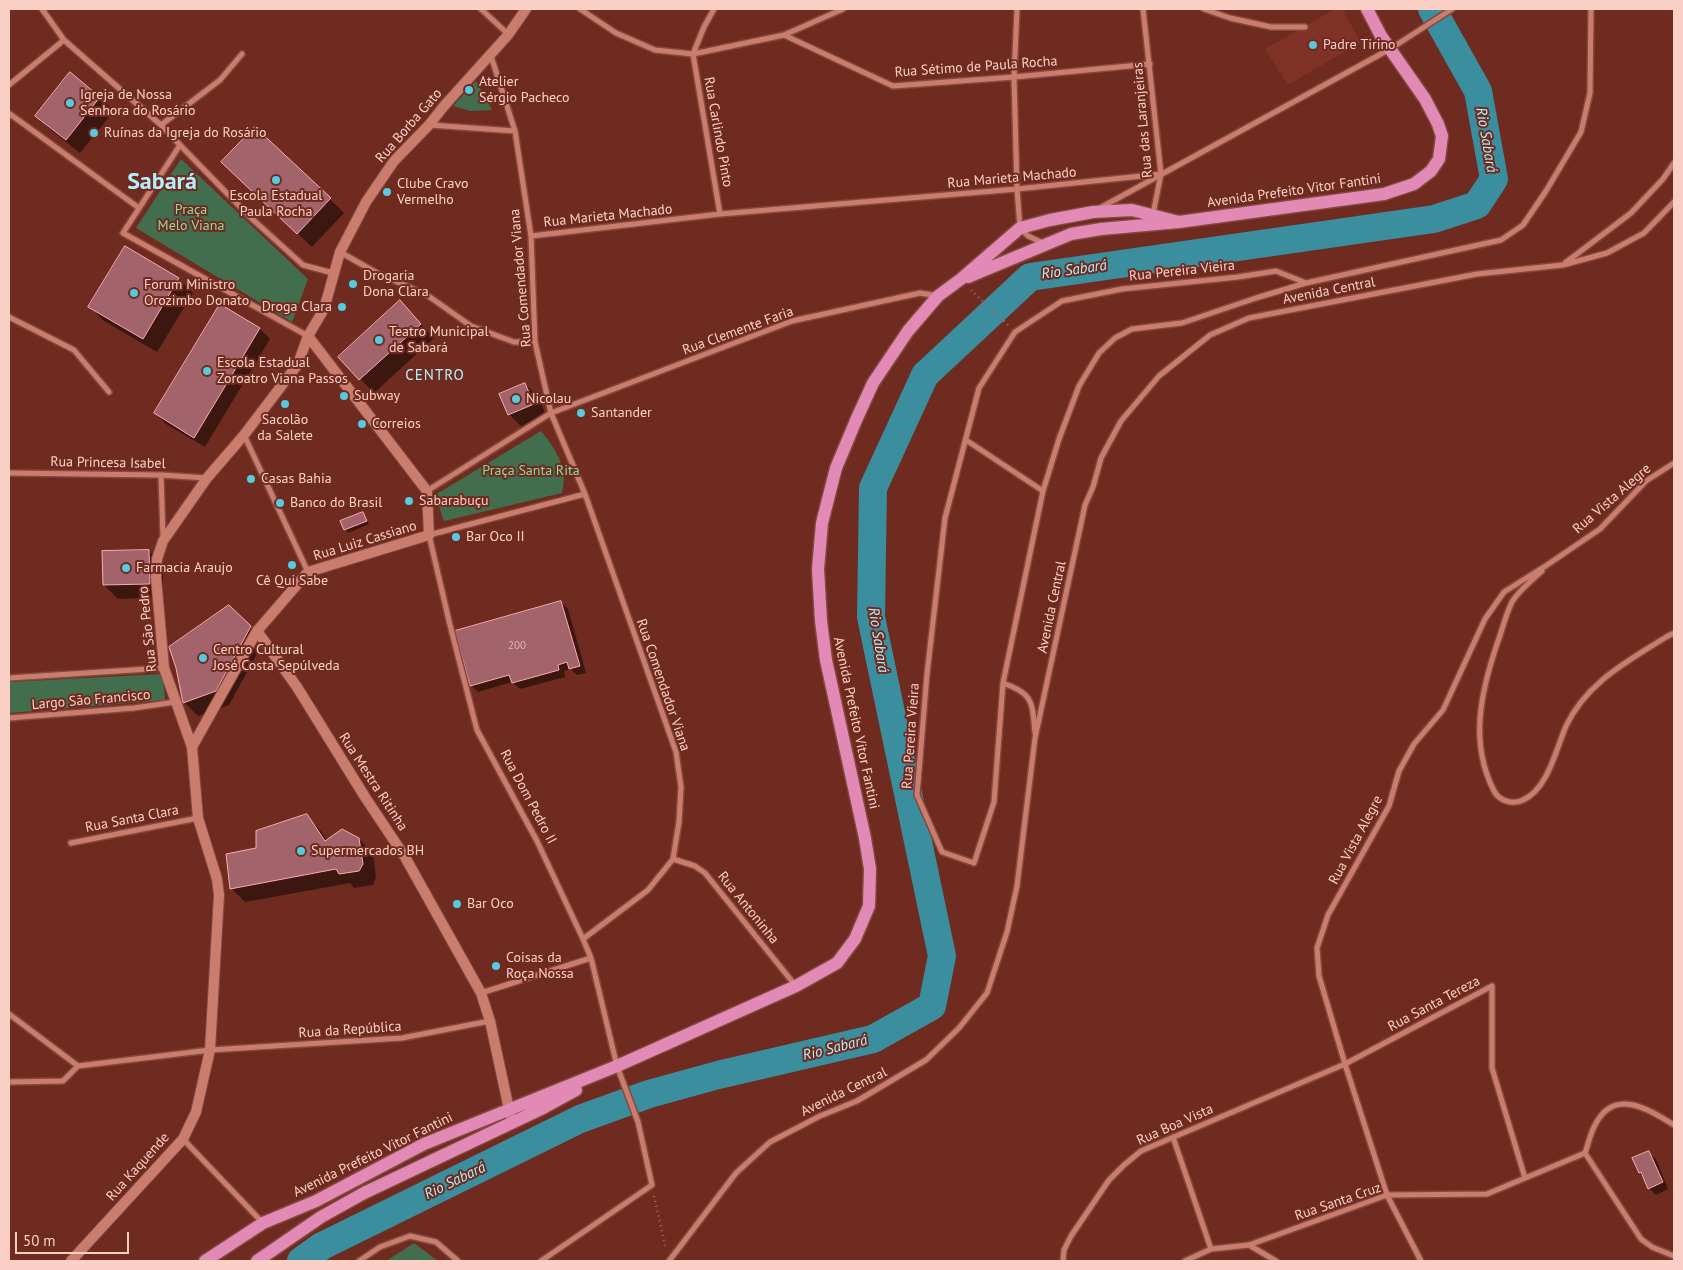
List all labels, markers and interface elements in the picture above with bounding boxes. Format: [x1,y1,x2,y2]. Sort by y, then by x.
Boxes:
place label: Padre Tirino [1323,37,1396,53]
marker: Padre Tirino [1307,39,1319,51]
street label: Rua Sétimo de Paula Rocha [894,53,1058,81]
street label: Rua das Laranjeiras [1130,61,1156,179]
place label: Atelier Sérgio Pacheco [479,74,570,106]
street label: Rua Carlindo Pinto [700,76,736,188]
marker: Atelier Sérgio Pacheco [463,84,475,96]
street label: Rua Borba Gato [372,86,446,166]
place label: Igreja de Nossa Senhora do Rosário [80,87,196,120]
marker: Igreja de Nossa Senhora do Rosário [64,97,76,109]
water label: Rio Sabará [1471,106,1501,174]
place label: Ruínas da Igreja do Rosário [104,125,267,141]
marker: Ruínas da Igreja do Rosário [88,127,100,139]
street label: Rua Marieta Machado [947,164,1077,192]
district label: Sabará [127,168,197,196]
street label: Avenida Prefeito Vitor Fantini [1206,170,1382,212]
marker: Escola Estadual Paula Rocha [270,174,282,186]
place label: Clube Cravo Vermelho [397,176,469,208]
marker: Clube Cravo Vermelho [381,186,393,198]
place label: Escola Estadual Paula Rocha [230,188,322,220]
street label: Rua Marieta Machado [543,201,673,231]
park label: Praça Melo Viana [158,202,224,234]
street label: Rua Comendador Viana [507,208,535,348]
water label: Rio Sabará [1040,257,1108,283]
street label: Rua Pereira Vieira [1128,257,1236,285]
place label: Drogaria Dona Clara [363,268,429,300]
street label: Avenida Central [1281,274,1377,308]
place label: Forum Ministro Orozimbo Donato [144,277,249,310]
marker: Drogaria Dona Clara [347,278,359,290]
marker: Forum Ministro Orozimbo Donato [128,287,140,299]
place label: Droga Clara [262,299,332,315]
marker: Droga Clara [336,301,348,313]
street label: Rua Clemente Faria [680,303,796,359]
place label: Teatro Municipal de Sabará [389,324,488,357]
marker: Teatro Municipal de Sabará [373,334,385,346]
place label: Escola Estadual Zoroatro Viana Passos [217,355,348,388]
marker: Escola Estadual Zoroatro Viana Passos [201,365,213,377]
district label: CENTRO [404,367,466,385]
place label: Subway [354,388,400,404]
marker: Subway [338,390,350,402]
place label: Nicolau [526,391,571,407]
marker: Nicolau [510,393,522,405]
marker: Sacolão da Salete [279,398,291,410]
place label: Santander [591,405,652,421]
marker: Santander [575,407,587,419]
place label: Sacolão da Salete [257,412,313,444]
place label: Correios [372,416,421,432]
marker: Correios [356,418,368,430]
street label: Rua Princesa Isabel [50,454,166,472]
street label: Rua Vista Alegre [1569,460,1655,538]
park label: Praça Santa Rita [482,463,580,479]
place label: Casas Bahia [261,471,332,487]
marker: Casas Bahia [245,473,257,485]
place label: Sabarabuçu [419,493,489,509]
place label: Banco do Brasil [290,495,382,511]
marker: Sabarabuçu [403,495,415,507]
marker: Banco do Brasil [274,497,286,509]
street label: Rua Luiz Cassiano [311,517,419,565]
place label: Bar Oco II [466,529,525,545]
marker: Bar Oco II [450,531,462,543]
marker: Cê Qui Sabe [286,559,298,571]
street label: Avenida Central [1034,559,1070,655]
place label: Farmacia Araujo [136,560,233,576]
marker: Farmacia Araujo [120,562,132,574]
place label: Cê Qui Sabe [256,573,328,589]
street label: Rua São Pedro [135,585,161,673]
water label: Rio Sabará [864,606,892,674]
street label: Rua Comendador Viana [632,617,694,753]
street label: Avenida Prefeito Vitor Fantini [830,636,882,810]
house number: 200 [508,639,526,653]
place label: Centro Cultural José Costa Sepúlveda [213,642,340,674]
marker: Centro Cultural José Costa Sepúlveda [197,652,209,664]
street label: Rua Pereira Vieira [899,682,923,790]
street label: Largo São Francisco [31,686,151,714]
street label: Rua Mestra Ritinha [335,730,411,834]
street label: Rua Dom Pedro II [496,747,560,847]
street label: Rua Vista Alegre [1326,793,1386,887]
street label: Rua Santa Clara [84,802,180,836]
place label: Supermercados BH [311,843,424,859]
marker: Supermercados BH [295,845,307,857]
street label: Rua Antoninha [714,869,782,947]
place label: Bar Oco [467,896,514,912]
marker: Bar Oco [451,898,463,910]
place label: Coisas da Roça Nossa [506,950,574,982]
marker: Coisas da Roça Nossa [490,960,502,972]
street label: Rua Santa Tereza [1385,973,1483,1035]
street label: Rua da República [298,1018,402,1042]
water label: Rio Sabará [801,1031,869,1065]
street label: Avenida Central [798,1064,890,1120]
street label: Rua Boa Vista [1134,1101,1216,1149]
street label: Avenida Prefeito Vitor Fantini [291,1109,455,1201]
street label: Rua Kaquende [103,1129,173,1205]
water label: Rio Sabará [421,1158,489,1204]
street label: Rua Santa Cruz [1293,1179,1383,1225]
scale bar [18,1222,131,1254]
text: 50 m [23,1231,56,1250]

